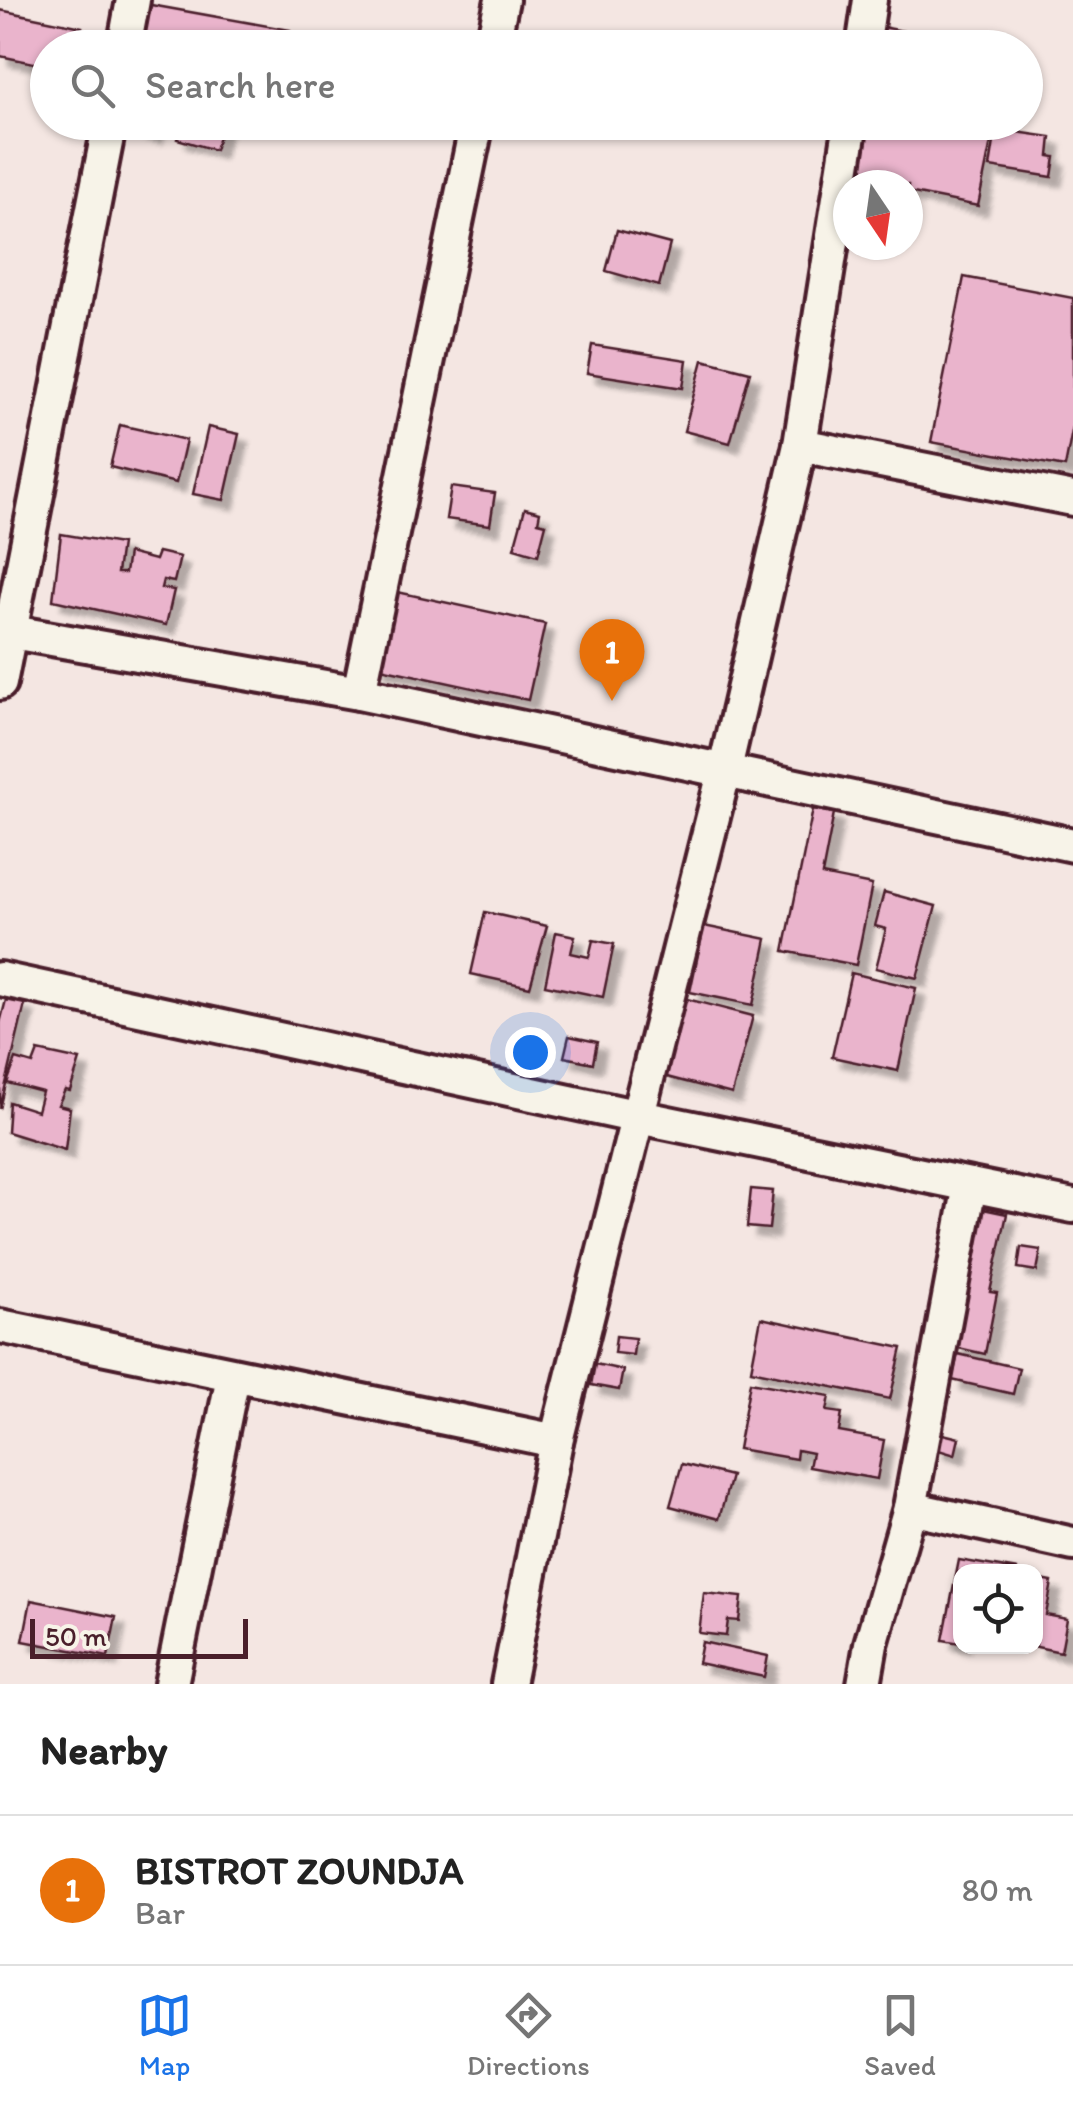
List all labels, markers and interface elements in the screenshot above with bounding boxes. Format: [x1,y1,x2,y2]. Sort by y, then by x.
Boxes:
search box [30,30,1043,140]
icon: search [65,58,120,113]
text: Search here [145,62,336,108]
north arrow [833,170,923,260]
pin: 1 [580,618,644,701]
your location [505,1027,556,1078]
map controls [953,1564,1043,1654]
button: locate [953,1564,1043,1654]
scale bar [30,1614,248,1658]
text: 50 m [45,1619,107,1653]
text: Nearby [40,1724,167,1775]
text: BISTROT ZOUNDJA [135,1848,464,1894]
text: 1 [65,1871,80,1909]
text: 80 m [962,1871,1033,1909]
text: Bar [135,1894,185,1932]
tab: Map [137,1988,192,2082]
tab: Directions [467,1988,590,2082]
tab: Saved [864,1988,936,2082]

